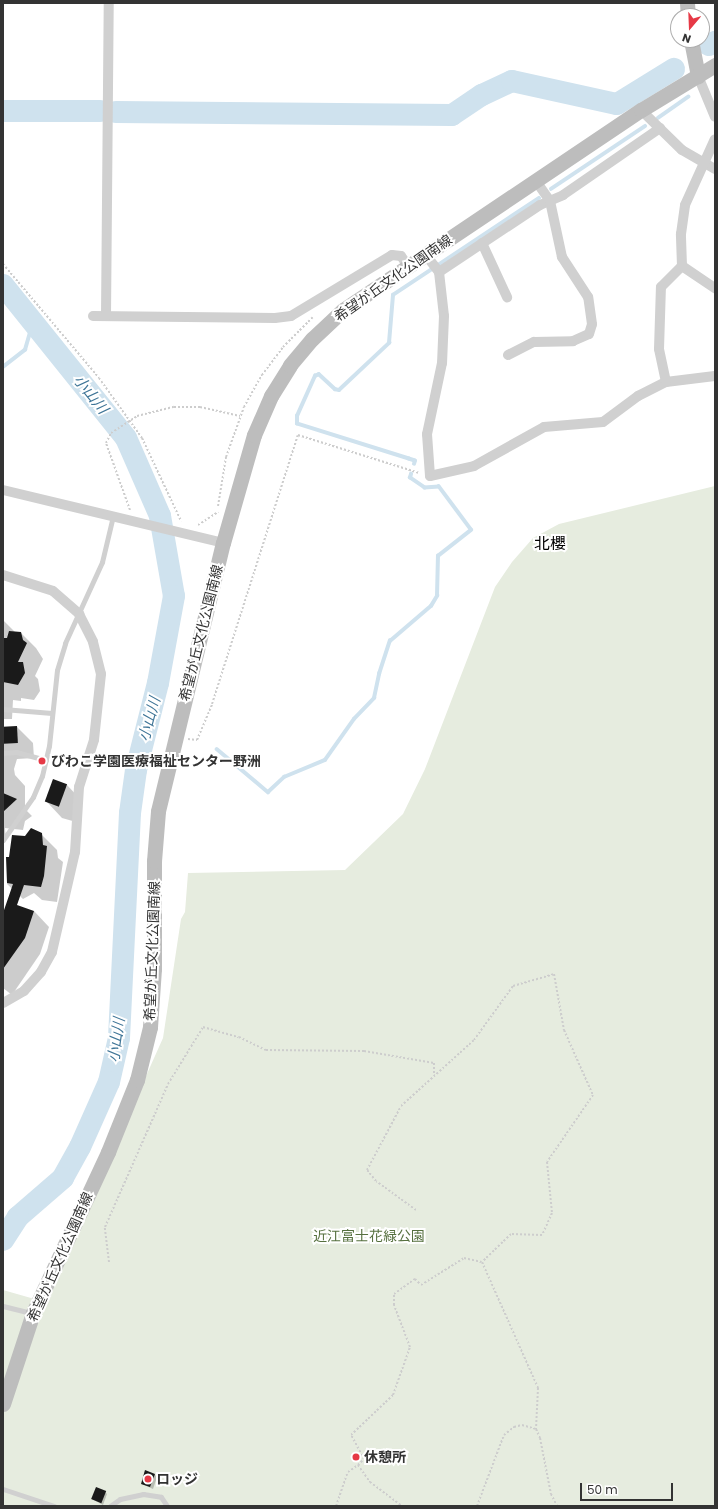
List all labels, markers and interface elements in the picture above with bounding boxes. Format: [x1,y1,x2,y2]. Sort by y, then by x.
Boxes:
north arrow [670,8,710,48]
text: N [680,29,693,47]
street label: 希望が丘文化公園南線 [331,231,455,325]
water label: 小山川 [70,371,112,417]
district label: 北櫻 [534,534,566,554]
street label: 希望が丘文化公園南線 [176,563,226,703]
water label: 小山川 [134,695,164,743]
place label: びわこ学園医療福祉センター野洲 [51,753,261,769]
marker: びわこ学園医療福祉センター野洲 [36,755,48,767]
street label: 希望が丘文化公園南線 [141,881,163,1021]
water label: 小山川 [104,1016,128,1064]
street label: 希望が丘文化公園南線 [24,1190,96,1324]
park label: 近江富士花緑公園 [313,1228,425,1244]
place label: 休憩所 [364,1449,406,1465]
marker: 休憩所 [351,1452,361,1462]
place label: ロッジ [156,1471,198,1487]
marker: ロッジ [143,1474,153,1484]
scale bar [582,1475,675,1501]
text: 50 m [587,1481,618,1498]

